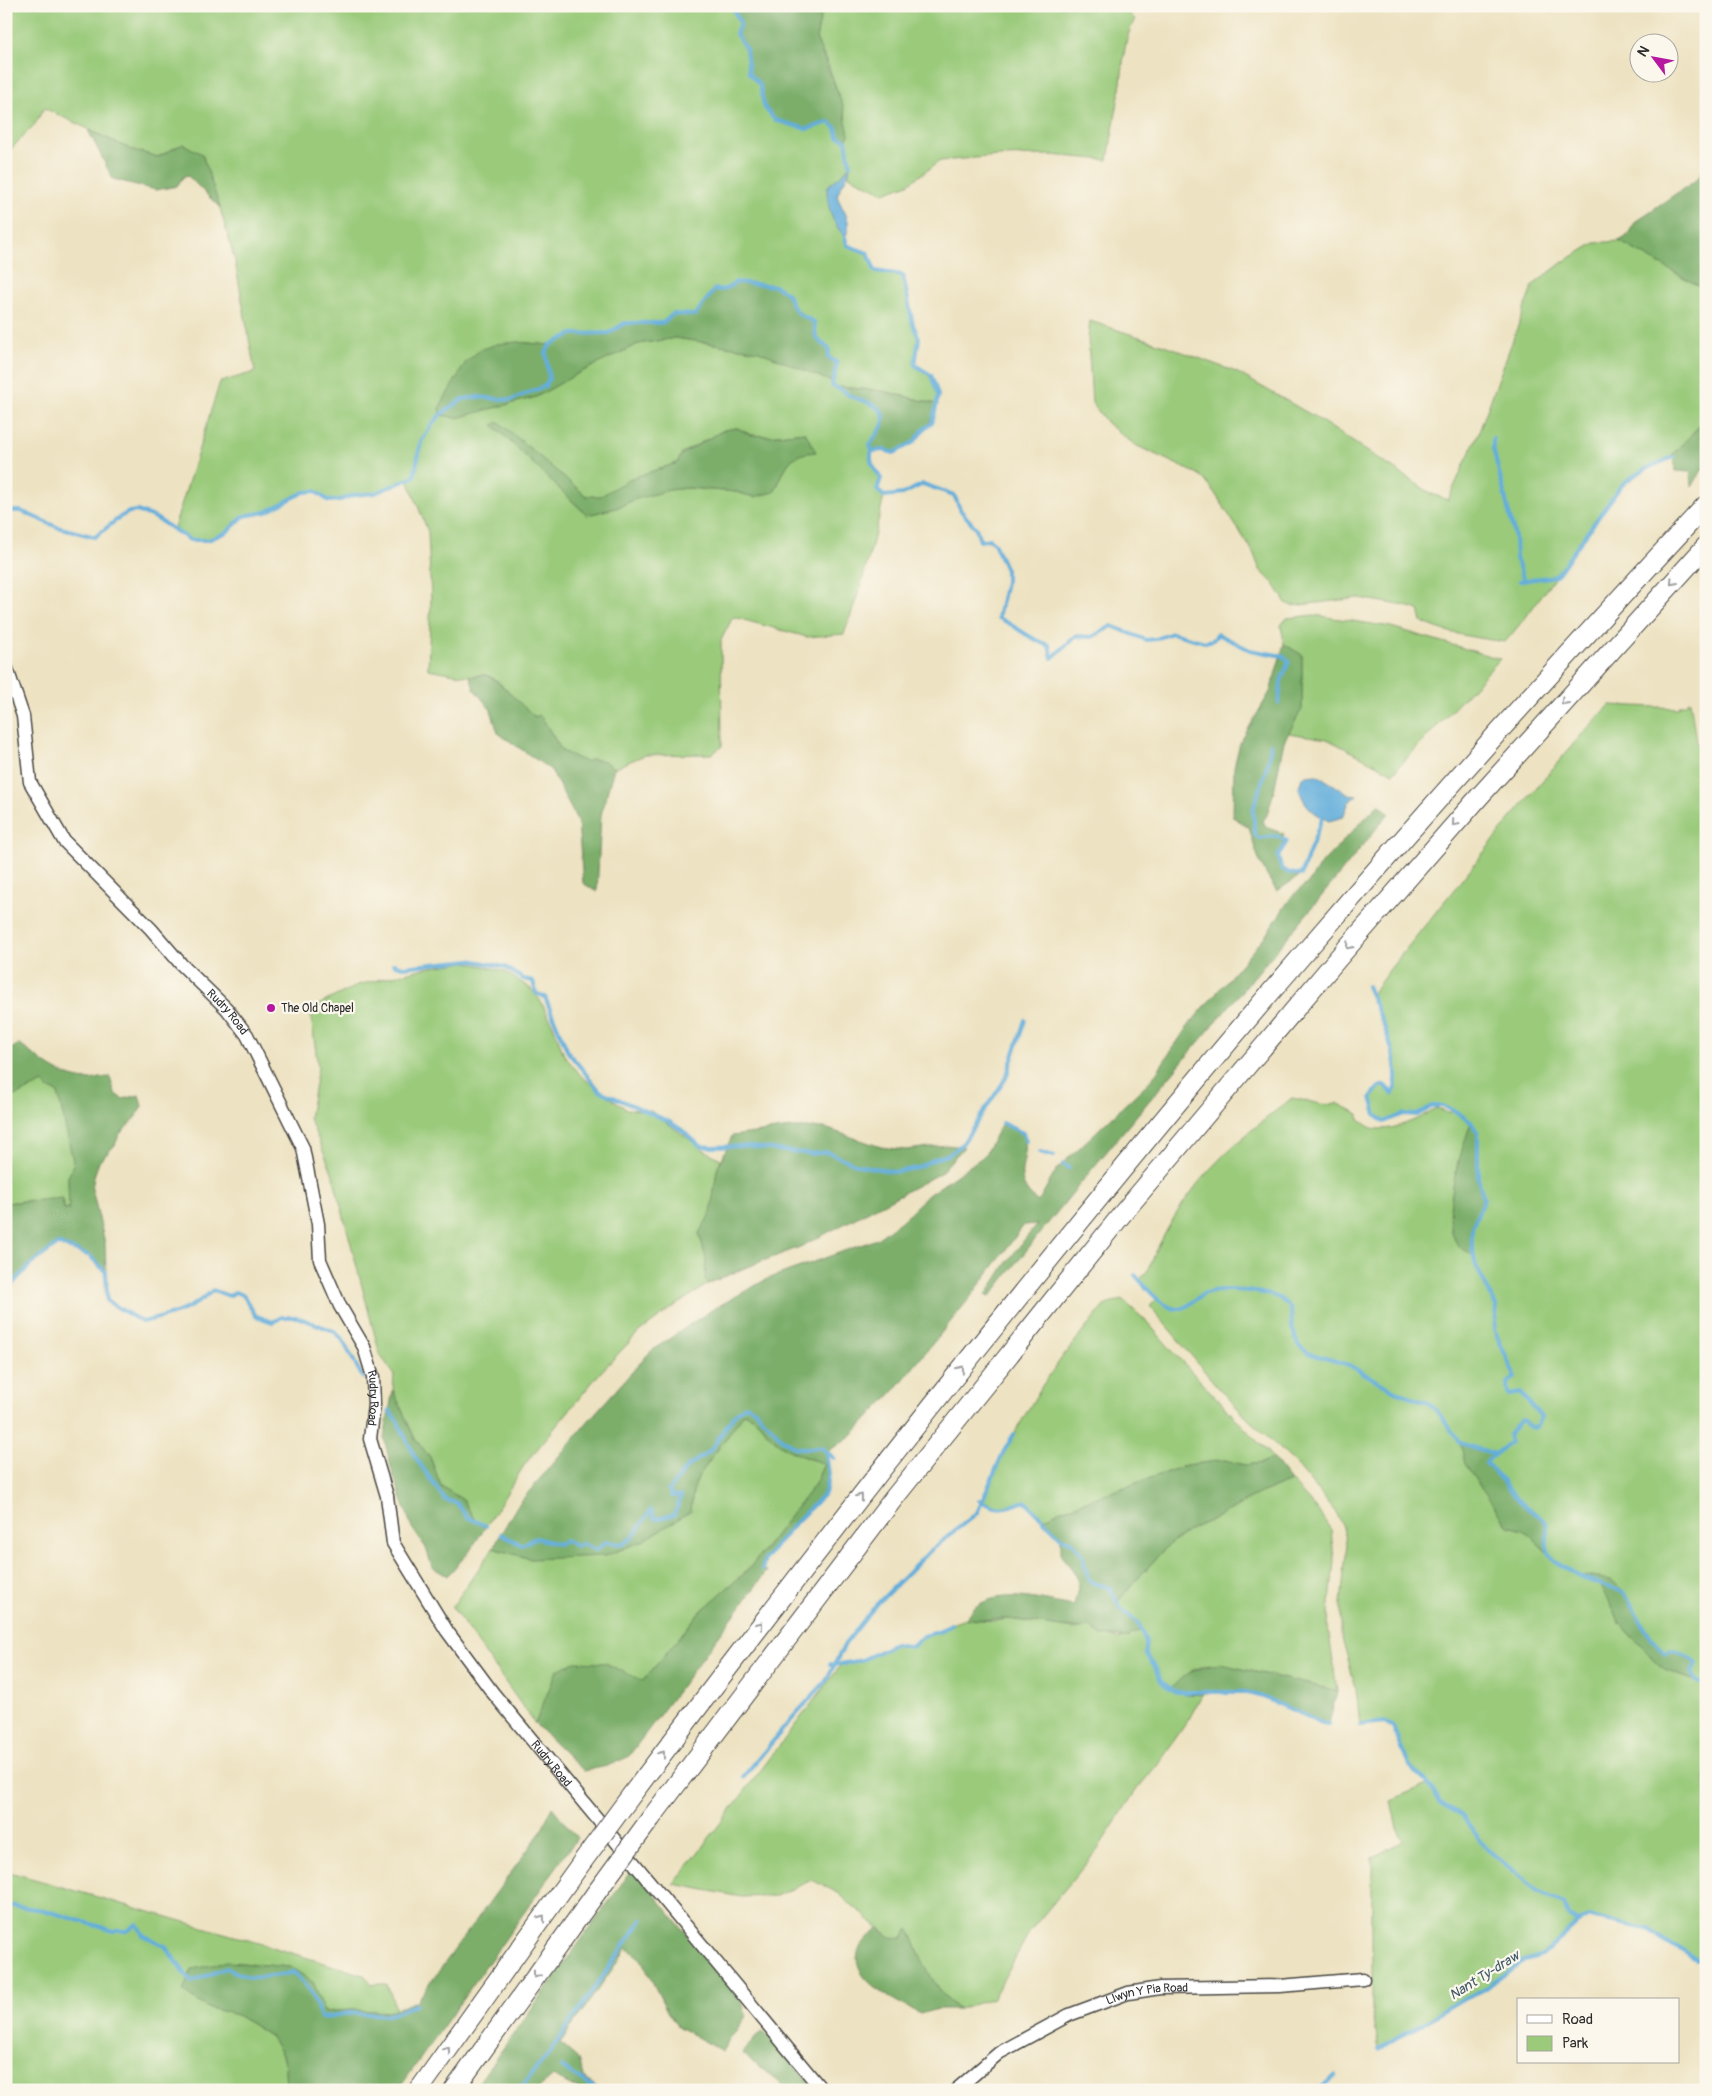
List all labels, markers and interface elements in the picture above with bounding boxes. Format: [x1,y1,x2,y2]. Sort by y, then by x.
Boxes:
north arrow [1630,32,1680,82]
text: N [1634,43,1653,60]
one-way arrow [1670,576,1679,585]
one-way arrow [1561,697,1570,706]
one-way arrow [1452,818,1461,827]
one-way arrow [1346,940,1355,949]
street label: Rudry Road [203,986,251,1038]
place label: The Old Chapel [281,1001,354,1016]
marker: The Old Chapel [265,1002,277,1014]
one-way arrow [956,1366,964,1375]
street label: Rudry Road [363,1368,381,1427]
one-way arrow [854,1493,863,1502]
one-way arrow [755,1622,763,1631]
street label: Rudry Road [527,1738,575,1790]
one-way arrow [657,1751,665,1760]
one-way arrow [536,1914,545,1924]
water label: Nant Ty-draw [1446,1946,1524,2004]
one-way arrow [534,1969,542,1978]
street label: Llwyn Y Pia Road [1104,1981,1188,2009]
legend [1517,1998,1680,2064]
text: Road [1562,2010,1593,2029]
text: Park [1562,2034,1589,2053]
one-way arrow [441,2046,450,2056]

